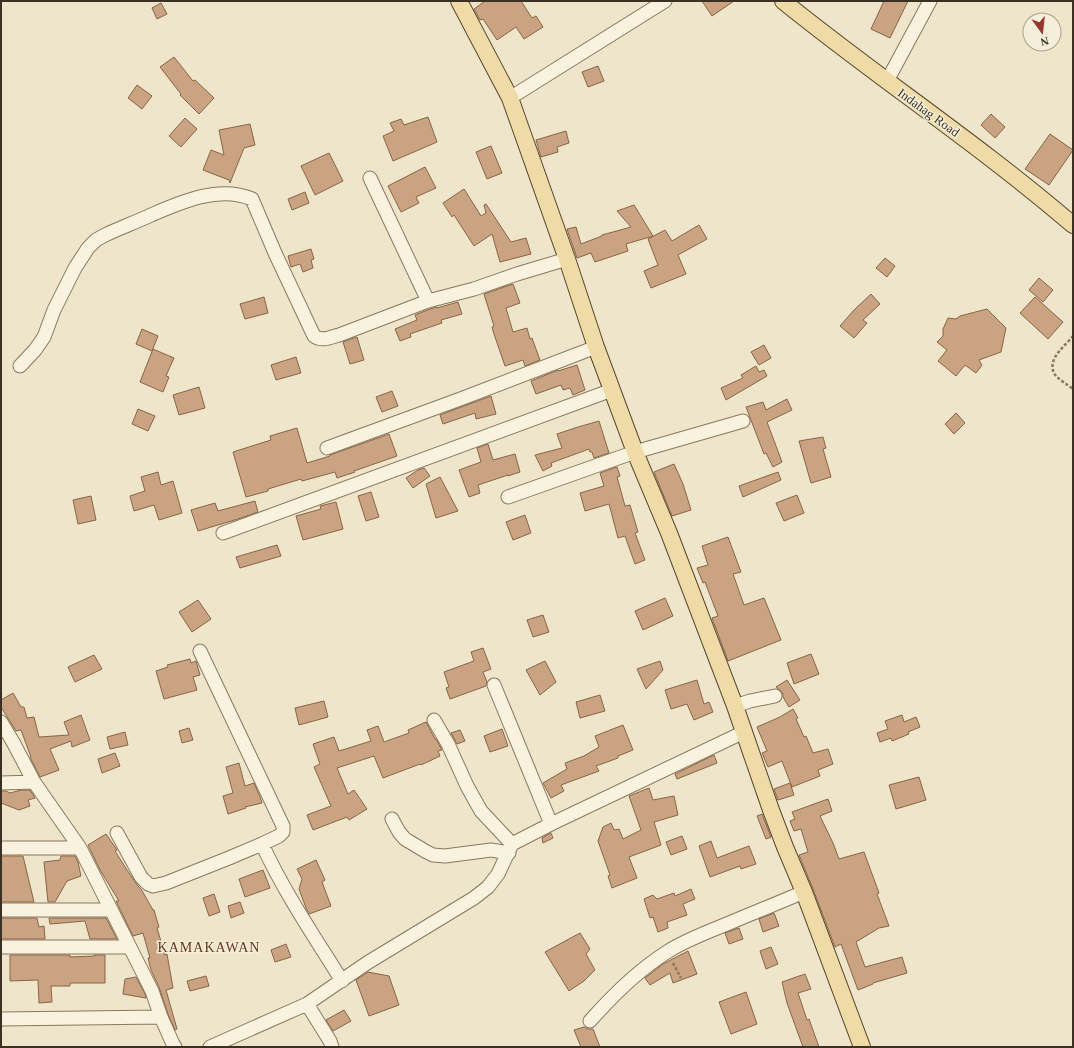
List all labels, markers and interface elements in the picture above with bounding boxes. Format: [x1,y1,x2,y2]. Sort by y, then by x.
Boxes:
north arrow [1022,12,1062,52]
text: N [1039,35,1050,48]
street label: Indahag Road [895,85,963,140]
district label: KAMAKAWAN [158,940,260,955]

